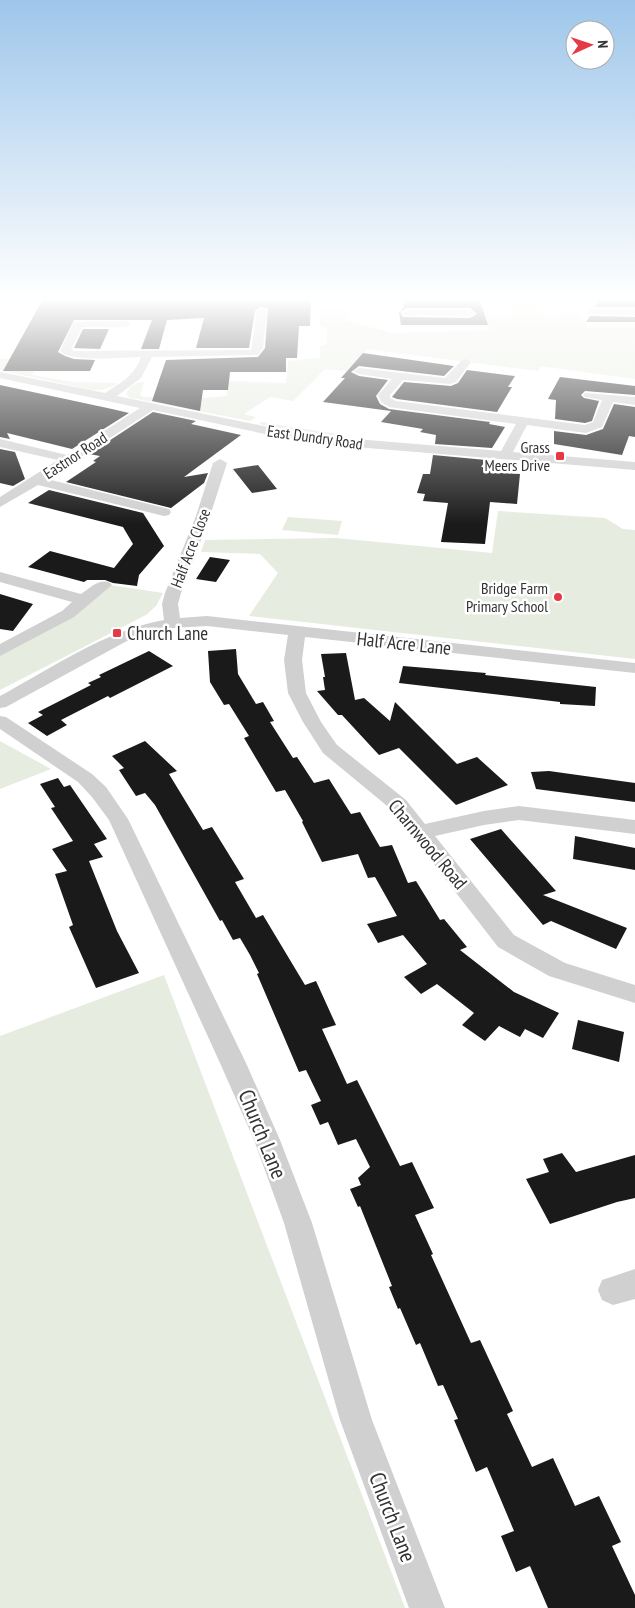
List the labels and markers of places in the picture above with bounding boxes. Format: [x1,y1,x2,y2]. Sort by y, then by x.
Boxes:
place label: Grass Meers Drive [484,437,550,475]
marker: Grass Meers Drive [554,450,566,462]
place label: Bridge Farm Primary School [466,578,548,616]
marker: Bridge Farm Primary School [552,591,564,603]
place label: Church Lane [127,621,208,645]
marker: Church Lane [111,627,123,639]

